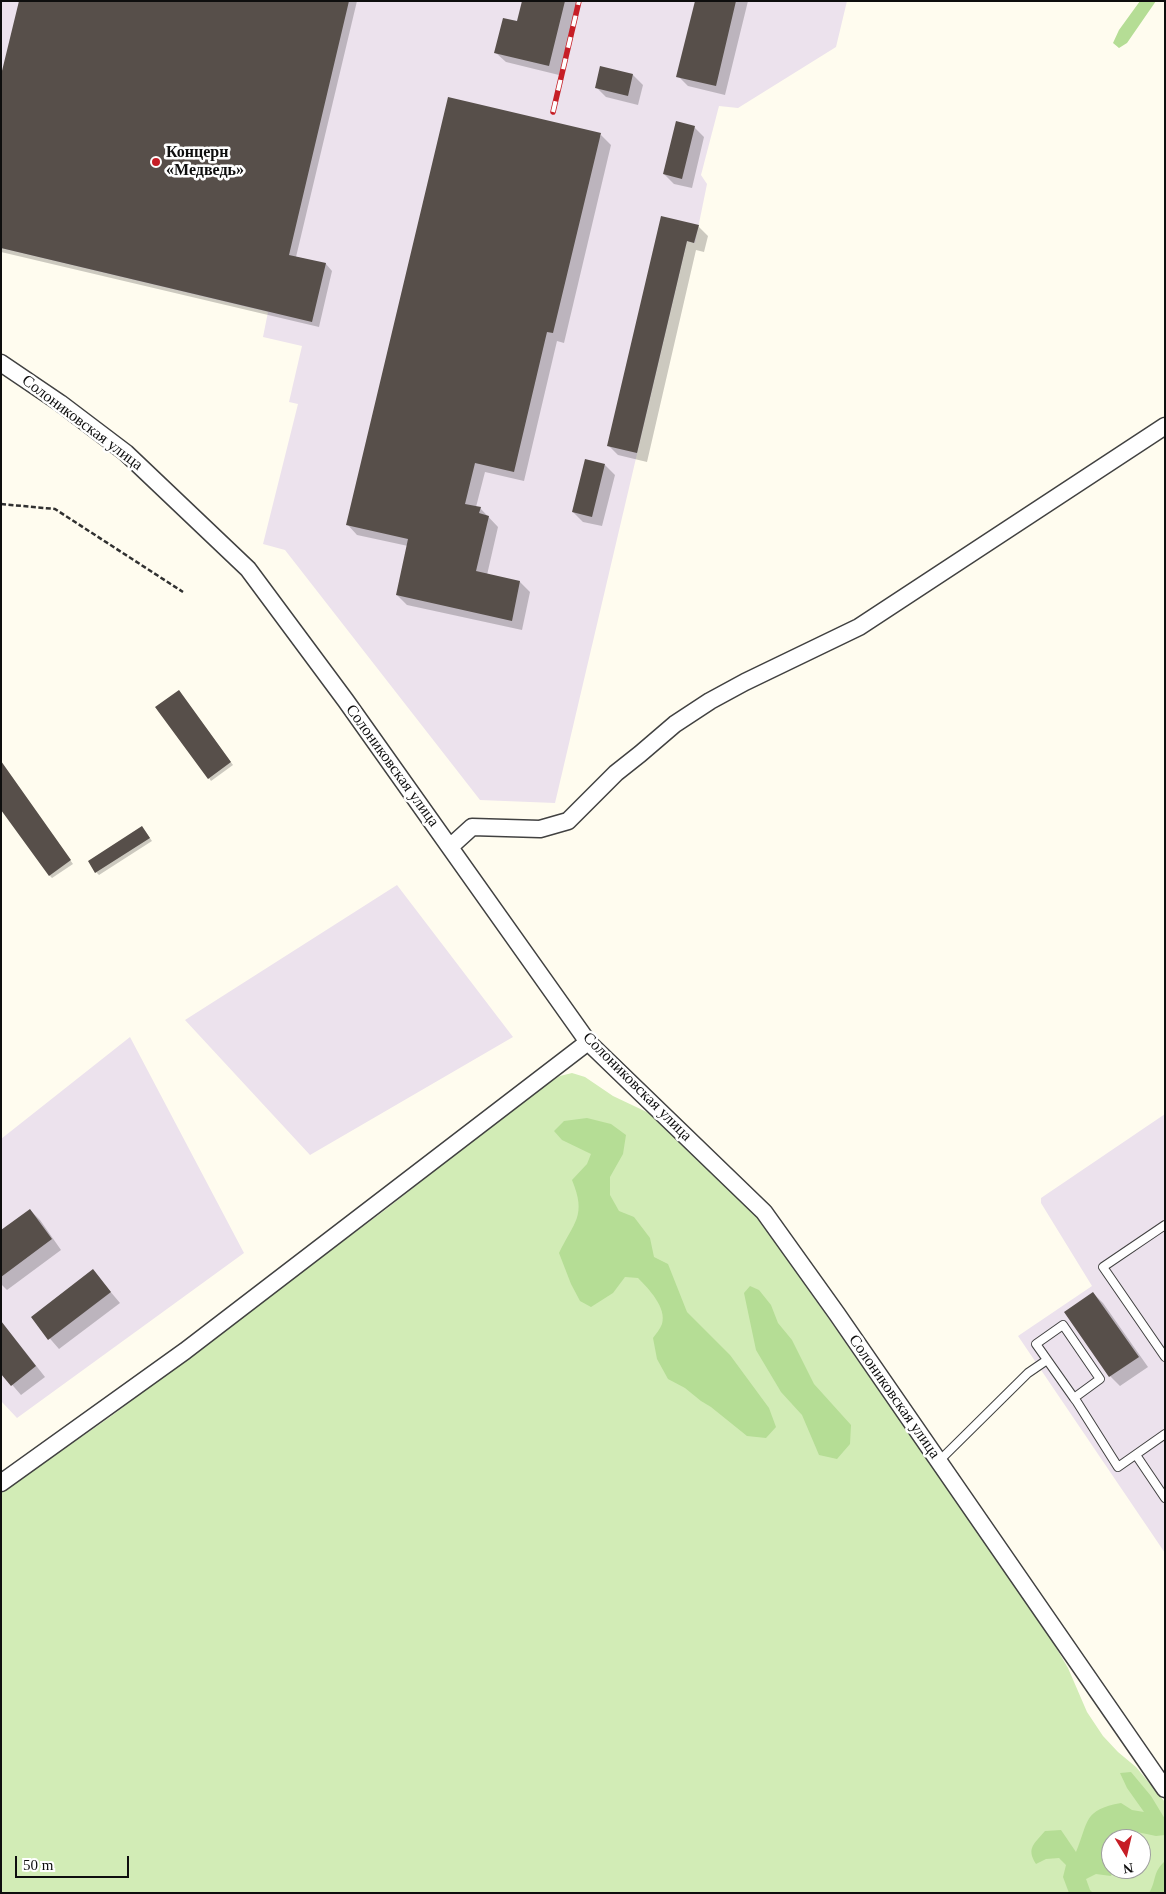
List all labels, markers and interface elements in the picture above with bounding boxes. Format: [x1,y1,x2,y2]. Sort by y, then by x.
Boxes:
place label: Концерн «Медведь» [166,143,244,181]
marker: Концерн «Медведь» [150,156,162,168]
street label: Солониковская улица [18,371,146,475]
street label: Солониковская улица [341,701,443,831]
street label: Солониковская улица [578,1028,696,1146]
street label: Солониковская улица [844,1331,944,1463]
north arrow [1101,1829,1151,1879]
scale bar [18,1846,131,1878]
text: 50 m [23,1857,53,1873]
text: N [1122,1860,1134,1877]

